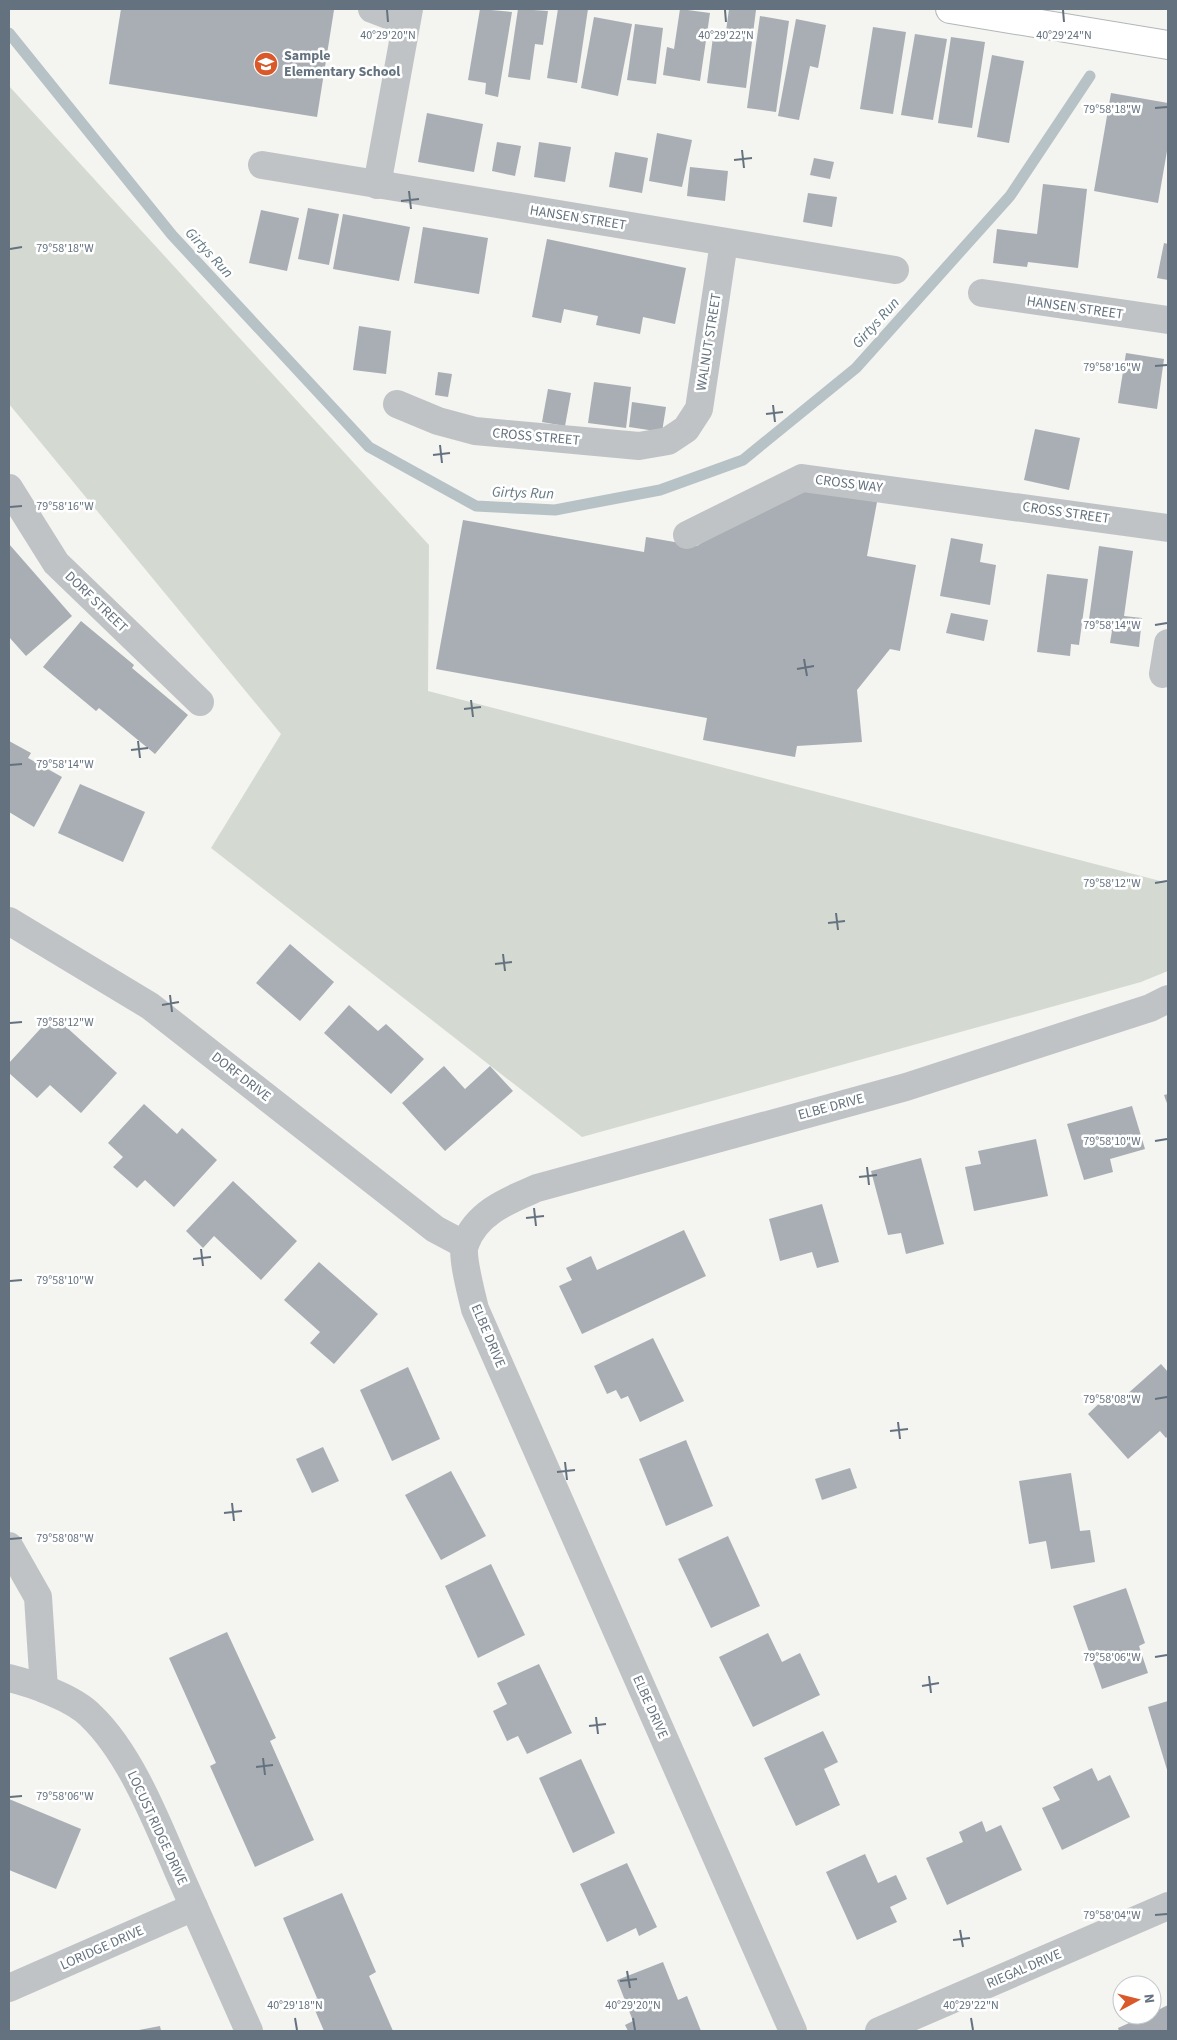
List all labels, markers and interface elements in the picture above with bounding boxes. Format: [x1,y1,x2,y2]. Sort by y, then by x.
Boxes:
text: 40°29'20"N [360,27,416,44]
text: 40°29'22"N [698,27,754,44]
text: 40°29'24"N [1036,27,1092,44]
place label: Sample Elementary School [284,46,400,82]
school or university icon: Sample Elementary School [253,51,279,77]
text: 79°58'18"W [1083,101,1141,118]
street label: HANSEN STREET [528,201,628,236]
water label: Girtys Run [180,223,238,283]
text: 79°58'18"W [36,240,94,257]
street label: WALNUT STREET [691,291,727,392]
street label: HANSEN STREET [1025,291,1125,325]
water label: Girtys Run [847,293,905,353]
text: 79°58'16"W [1083,359,1141,376]
street label: CROSS STREET [491,423,581,451]
street label: CROSS WAY [814,470,884,498]
water label: Girtys Run [492,481,555,505]
street label: CROSS STREET [1021,497,1111,529]
text: 79°58'16"W [36,498,94,515]
street label: DORF STREET [60,567,132,638]
text: 79°58'14"W [1083,617,1141,634]
text: 79°58'14"W [36,756,94,773]
text: 79°58'12"W [1083,875,1141,892]
text: 79°58'12"W [36,1014,94,1031]
street label: DORF DRIVE [207,1047,275,1107]
street label: ELBE DRIVE [796,1089,866,1125]
text: 79°58'10"W [1083,1133,1141,1150]
text: 79°58'10"W [36,1272,94,1289]
street label: ELBE DRIVE [466,1301,510,1371]
text: 79°58'08"W [1083,1391,1141,1408]
text: 79°58'08"W [36,1530,94,1547]
text: 79°58'06"W [1083,1649,1141,1666]
street label: ELBE DRIVE [627,1672,673,1742]
street label: LOCUST RIDGE DRIVE [122,1768,192,1888]
text: 79°58'06"W [36,1788,94,1805]
text: 79°58'04"W [1083,1907,1141,1924]
street label: LORIDGE DRIVE [57,1921,147,1975]
street label: RIEGAL DRIVE [983,1944,1065,1994]
north arrow [1112,1975,1162,2025]
text: N [1138,1993,1159,2004]
text: 40°29'18"N [267,1997,323,2014]
text: 40°29'20"N [605,1997,661,2014]
text: 40°29'22"N [943,1997,999,2014]

